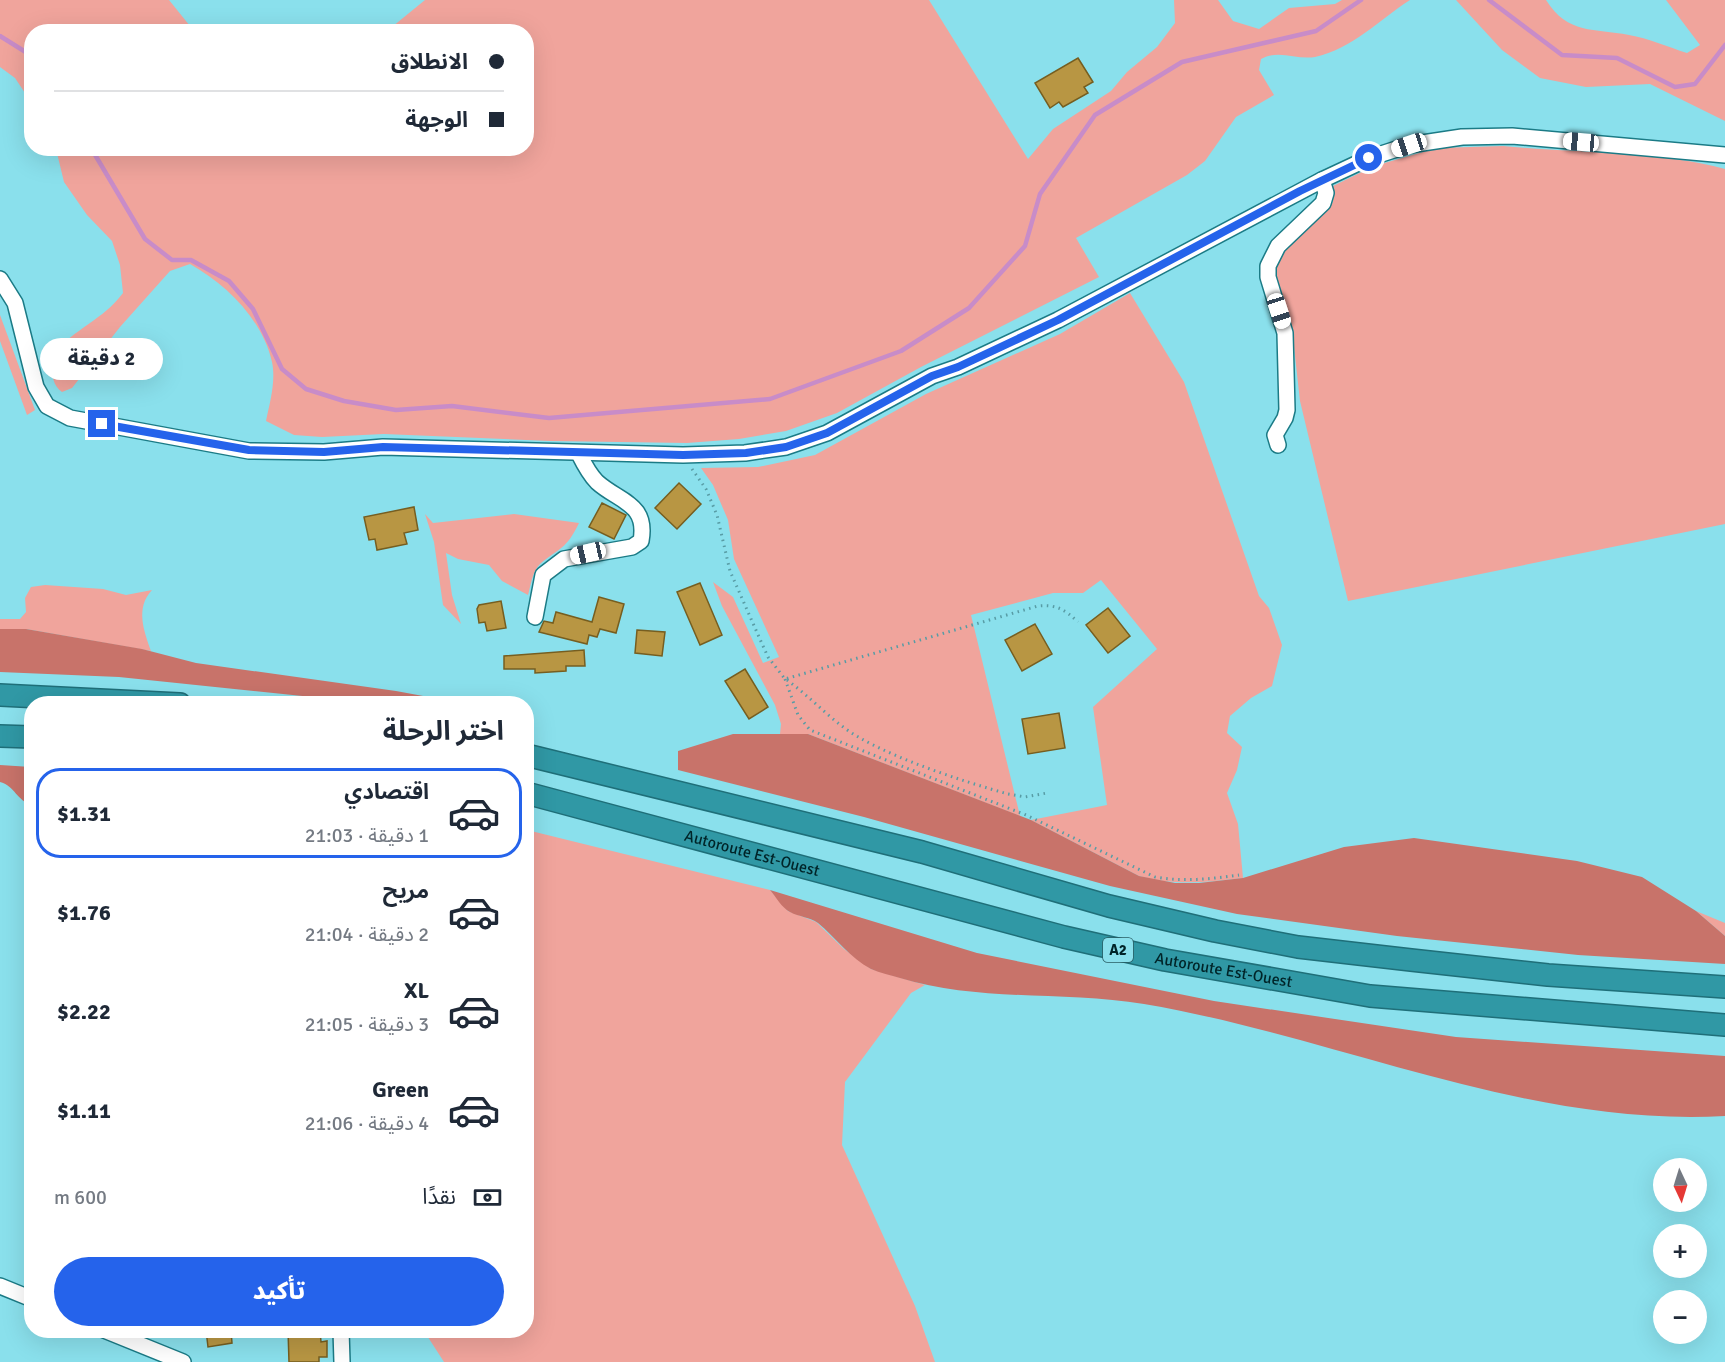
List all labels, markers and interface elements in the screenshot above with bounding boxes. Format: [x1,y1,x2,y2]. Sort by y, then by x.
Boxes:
text: الانطلاق [391,48,468,75]
text: الوجهة [405,106,468,133]
car [1389,131,1429,159]
car [1562,131,1600,153]
route start [1355,144,1382,171]
car [1265,291,1293,331]
callout: 2 دقيقة [40,337,164,379]
text: 2 دقيقة [68,346,135,371]
route end [88,410,115,437]
car [568,540,608,566]
text: اختر الرحلة [383,715,504,748]
text: اقتصادي [344,778,429,805]
icon: car [447,786,501,840]
text: $1.31 [57,800,111,827]
text: 1 دقيقة · 21:03 [305,823,429,848]
street label: Autoroute Est-Ouest [682,826,822,881]
text: مريح [383,877,429,904]
icon: car [447,885,501,939]
text: $1.76 [57,899,111,926]
text: 2 دقيقة · 21:04 [305,922,429,947]
road number: A2 [1103,938,1133,962]
street label: Autoroute Est-Ouest [1153,948,1294,992]
text: XL [404,977,429,1004]
icon: car [447,984,501,1038]
text: $2.22 [57,998,111,1025]
text: 3 دقيقة · 21:05 [305,1012,429,1037]
text: Green [372,1076,429,1103]
icon: car [447,1083,501,1137]
text: $1.11 [57,1097,111,1124]
text: 4 دقيقة · 21:06 [305,1111,429,1136]
north arrow [1653,1158,1707,1212]
map controls [1653,1158,1707,1344]
icon: cash [471,1181,504,1214]
text: نقدًا [422,1183,456,1210]
text: 600 m [54,1185,107,1210]
button: + [1653,1224,1707,1278]
button: تأكيد [54,1257,504,1326]
button: − [1653,1290,1707,1344]

